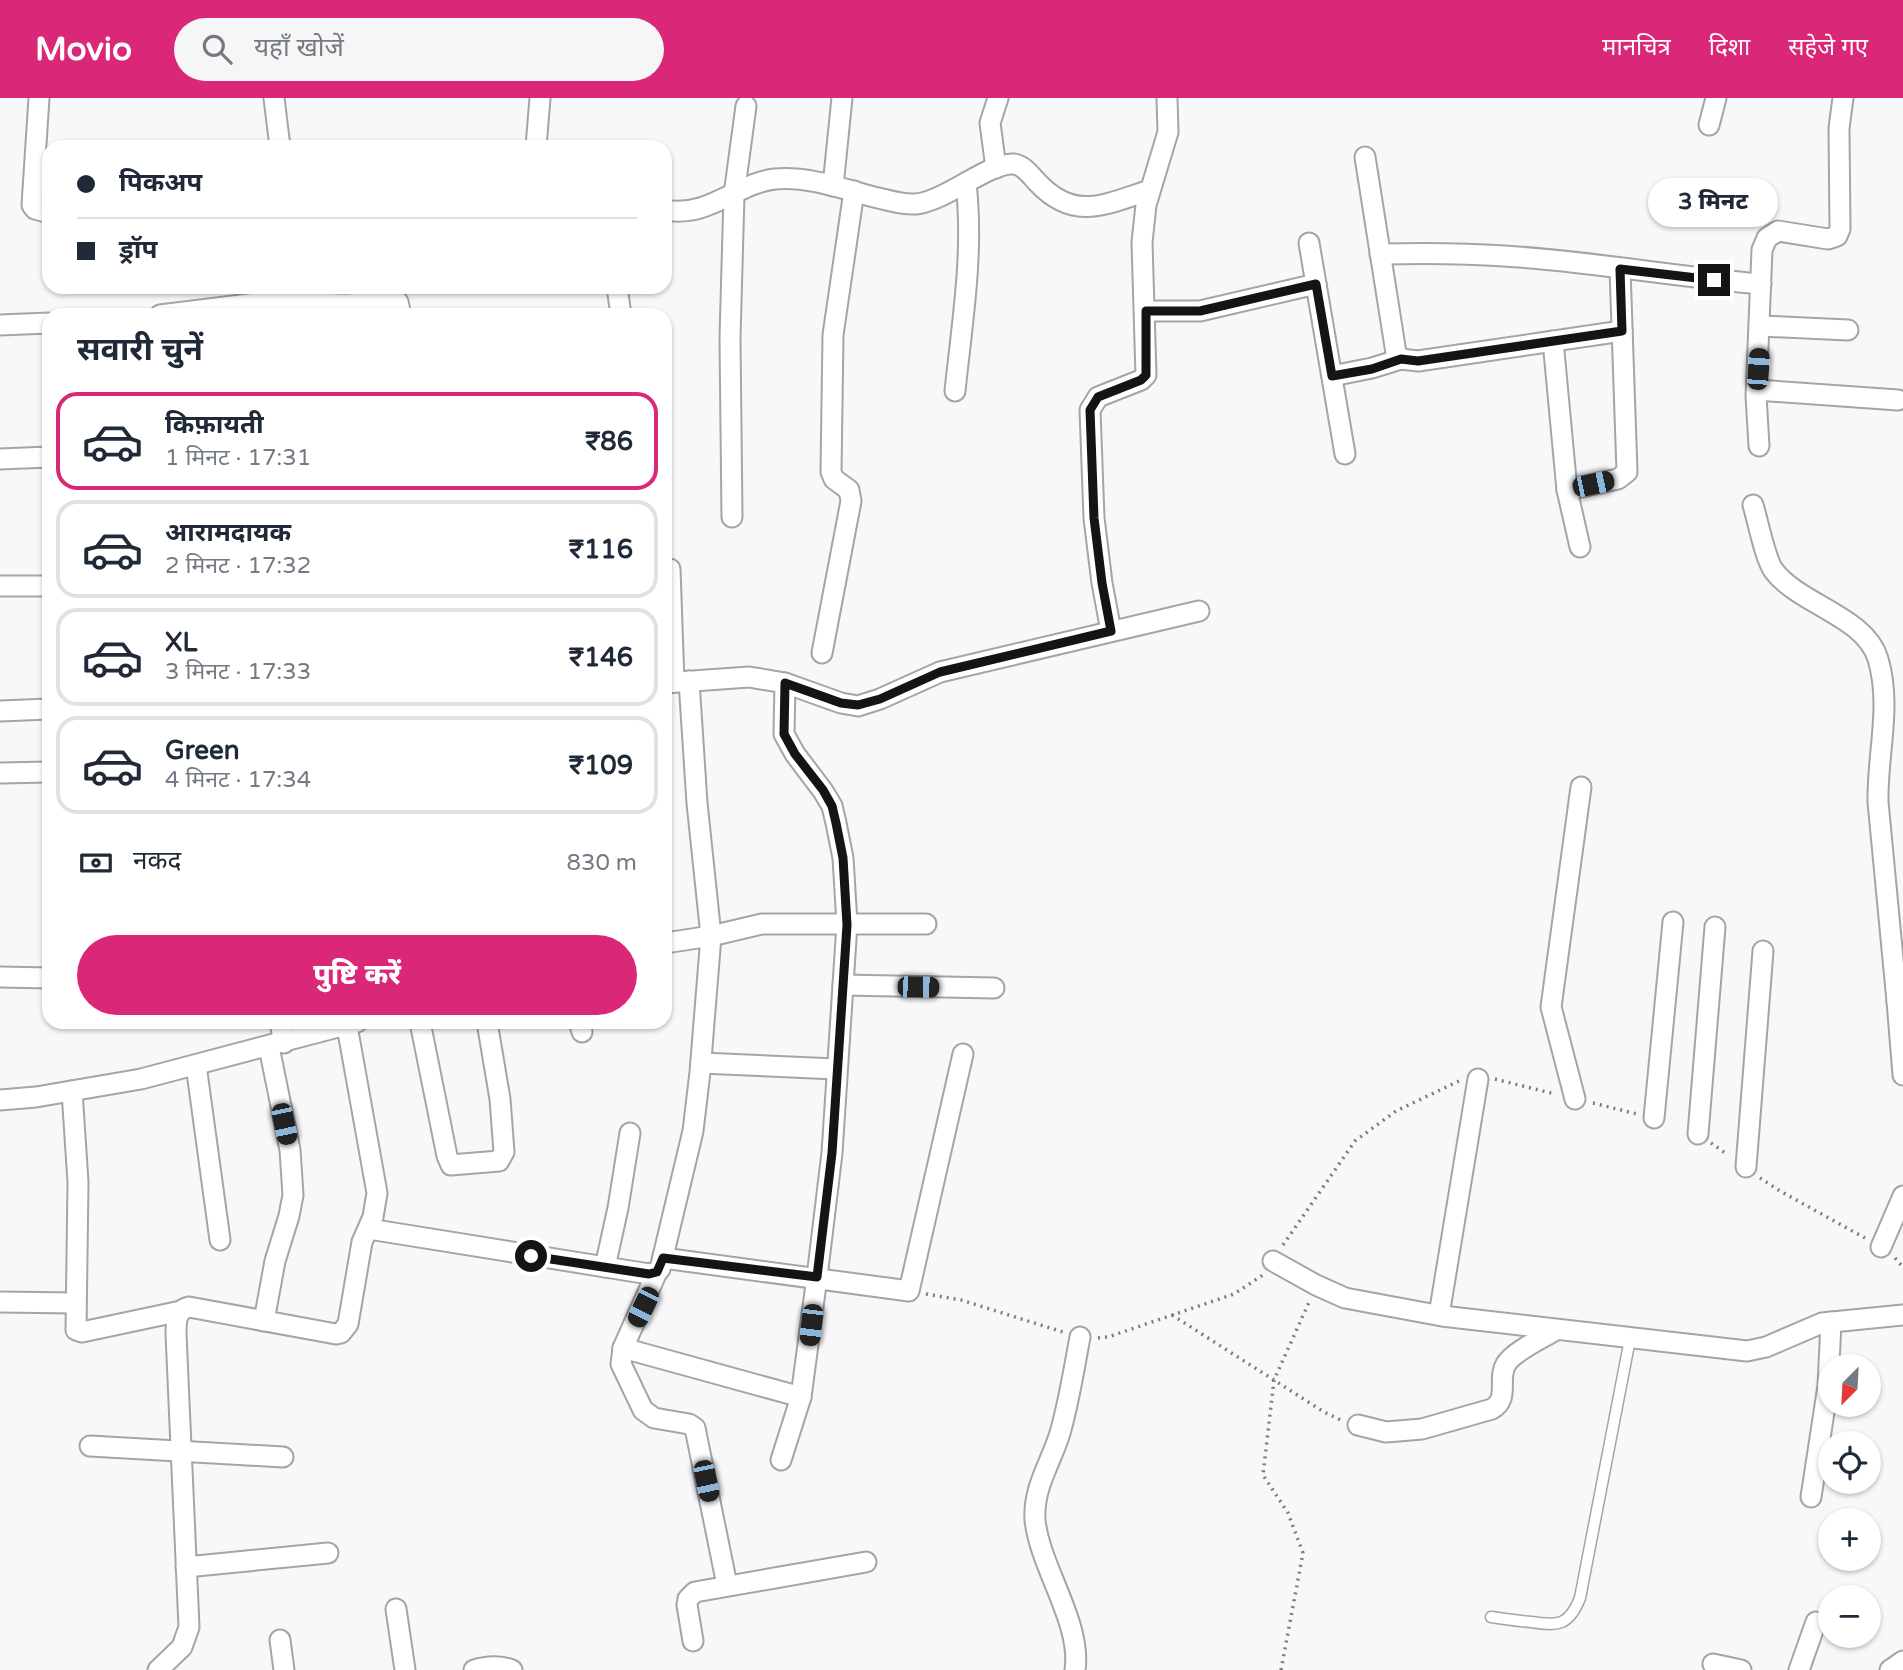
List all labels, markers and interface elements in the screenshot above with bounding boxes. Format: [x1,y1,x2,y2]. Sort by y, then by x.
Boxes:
search box [174,18,664,81]
text: Movio [35,30,132,69]
icon: search [198,30,236,68]
text: यहाँ खोजें [254,32,344,63]
text: मानचित्र [1602,33,1671,62]
text: दिशा [1709,33,1750,62]
text: सहेजे गए [1788,33,1868,62]
text: पिकअप [119,167,202,198]
callout: 3 मिनट [1649,178,1779,228]
text: 3 मिनट [1678,188,1748,216]
text: ड्रॉप [119,234,157,265]
route end [1698,264,1730,296]
text: सवारी चुनें [77,331,203,369]
car [1747,347,1770,391]
text: किफ़ायती [165,409,264,440]
icon: car [81,410,144,473]
text: ₹86 [585,426,633,457]
text: 1 मिनट · 17:31 [165,444,311,472]
car [1571,469,1616,499]
text: आरामदायक [165,517,291,548]
icon: car [81,518,144,581]
text: ₹116 [569,534,633,565]
text: 2 मिनट · 17:32 [165,552,311,580]
icon: car [81,626,144,689]
text: XL [165,627,197,658]
text: ₹146 [569,642,633,673]
text: 3 मिनट · 17:33 [165,658,311,686]
icon: car [81,734,144,797]
text: Green [165,735,240,766]
text: ₹109 [569,750,633,781]
text: 4 मिनट · 17:34 [165,766,311,794]
icon: cash [77,844,115,882]
text: नकद [133,845,181,876]
text: 830 m [567,849,637,877]
button: पुष्टि करें [77,935,637,1015]
car [897,976,940,998]
car [270,1101,299,1147]
route start [515,1240,547,1272]
car [625,1284,662,1330]
car [799,1303,824,1347]
north arrow [1818,1354,1881,1418]
map controls [1818,1354,1881,1648]
button: locate [1818,1431,1881,1494]
car [692,1458,721,1504]
button: + [1818,1508,1881,1571]
button: − [1818,1585,1881,1648]

